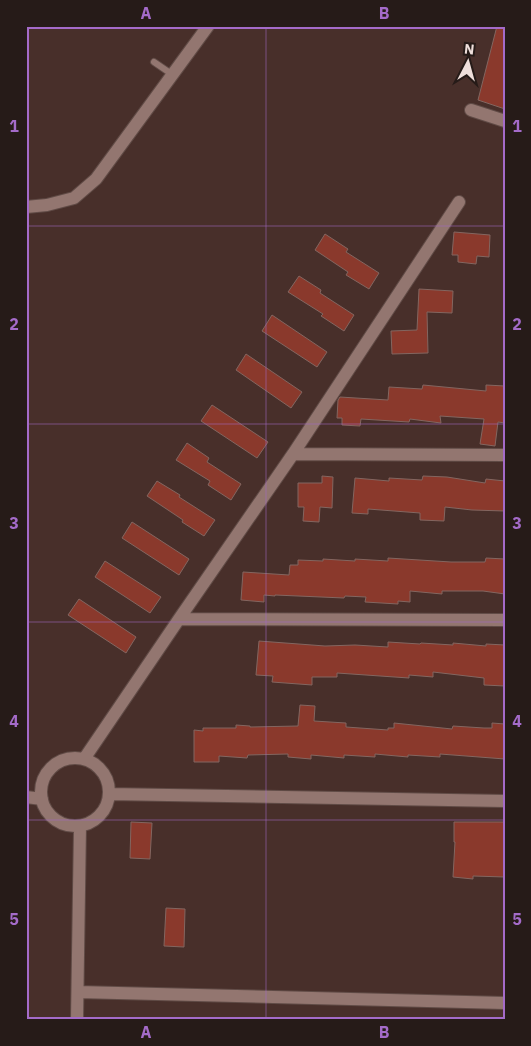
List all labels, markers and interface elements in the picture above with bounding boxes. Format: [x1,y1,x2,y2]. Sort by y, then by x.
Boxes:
text: A [141,3,152,23]
text: B [379,3,390,23]
north arrow [444,38,494,88]
text: N [463,40,475,59]
text: 1 [9,116,19,136]
text: 1 [512,116,522,136]
text: 2 [9,314,19,334]
text: 2 [512,314,522,334]
text: 3 [9,513,19,533]
text: 3 [512,513,522,533]
text: 4 [9,711,19,731]
text: 4 [512,711,522,731]
text: 5 [9,909,19,929]
text: 5 [512,909,522,929]
text: A [141,1022,152,1042]
text: B [379,1022,390,1042]

